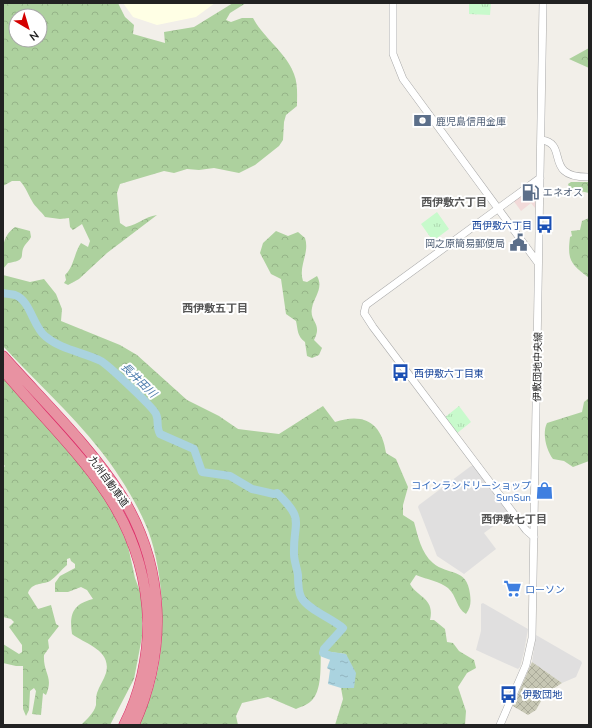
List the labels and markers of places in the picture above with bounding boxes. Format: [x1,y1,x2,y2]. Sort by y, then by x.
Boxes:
bank icon: 鹿児島信用金庫 [413,111,433,131]
place label: 鹿児島信用金庫 [436,115,506,129]
fuel station icon: エネオス [520,182,540,202]
place label: エネオス [543,186,583,200]
bus stop icon: 西伊敷六丁目 [535,215,555,235]
place label: 西伊敷六丁目 [472,219,532,233]
public building icon: 岡之原簡易郵便局 [508,233,528,253]
place label: 岡之原簡易郵便局 [425,237,505,251]
bus stop icon: 西伊敷六丁目東 [391,363,411,383]
place label: 西伊敷六丁目東 [414,367,484,381]
place label: コインランドリーショップ SunSun [411,479,531,505]
shop icon: コインランドリーショップ SunSun [534,481,554,501]
supermarket icon: ローソン [502,579,522,599]
place label: ローソン [525,583,565,597]
bus stop icon: 伊敷団地 [499,684,519,704]
place label: 伊敷団地 [522,688,563,702]

